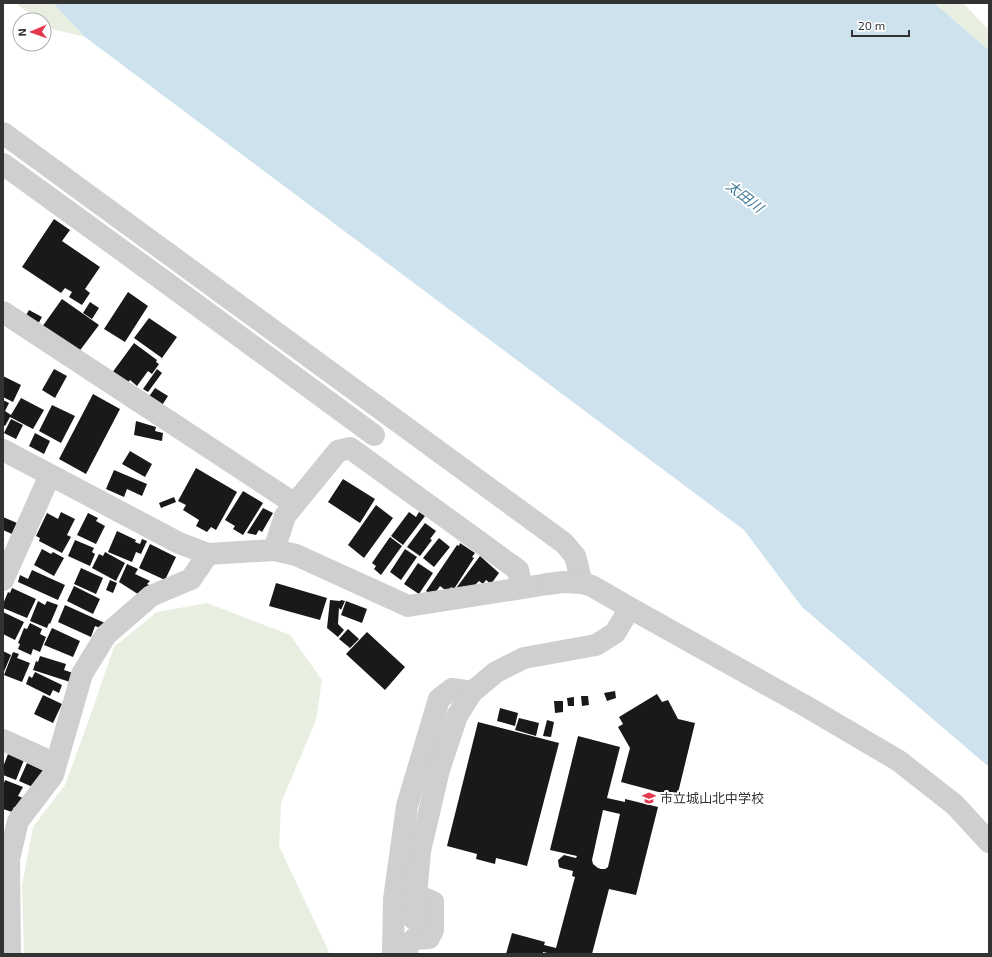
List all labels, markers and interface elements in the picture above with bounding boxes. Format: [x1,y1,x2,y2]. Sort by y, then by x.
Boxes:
north arrow [12,12,52,52]
scale bar [852,12,909,38]
text: 20 m [858,18,885,32]
text: N [15,28,28,37]
water label: 太田川 [723,176,768,217]
school or university icon: 市立城山北中学校 [641,790,657,806]
place label: 市立城山北中学校 [660,790,764,806]

